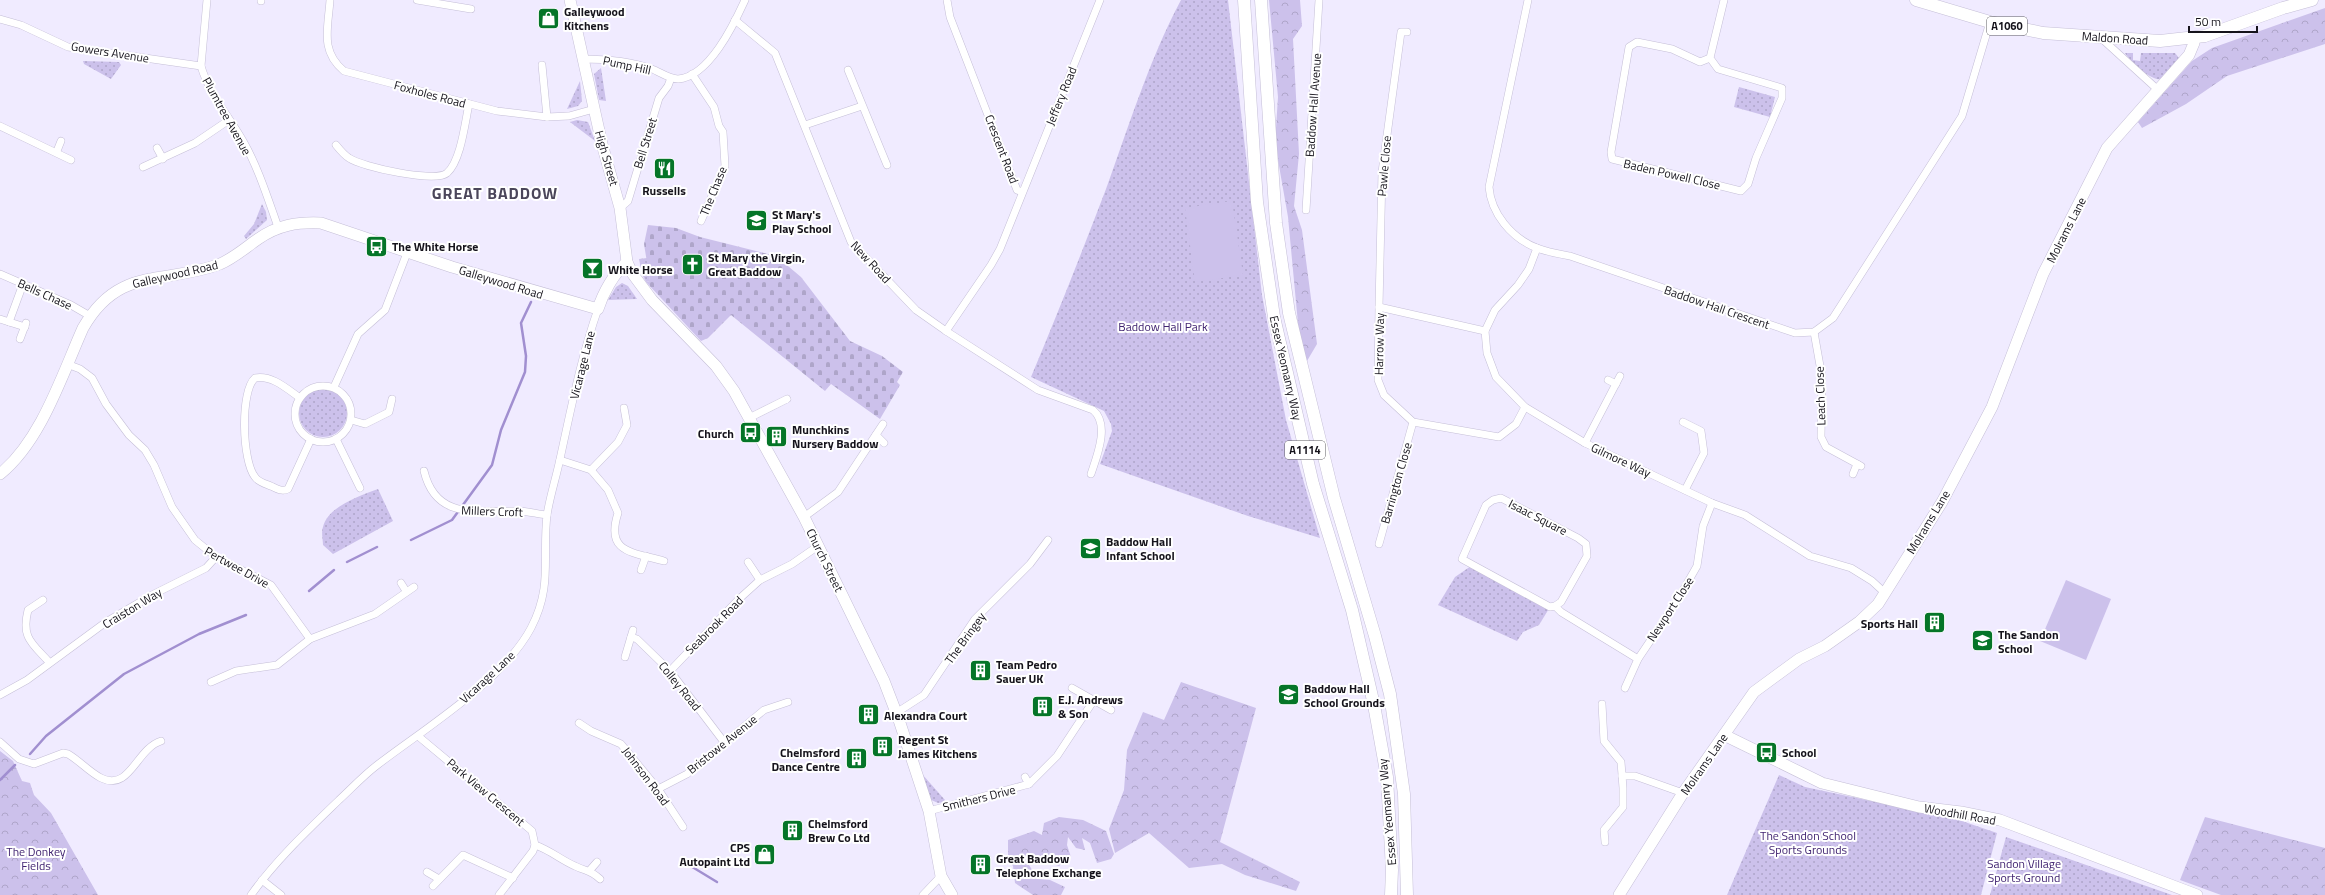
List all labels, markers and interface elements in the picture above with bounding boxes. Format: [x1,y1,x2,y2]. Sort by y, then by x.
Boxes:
place label: Galleywood Kitchens [564,2,625,35]
shop icon: Galleywood Kitchens [535,5,561,31]
scale bar [2189,8,2257,34]
text: 50 m [2195,12,2221,31]
road number: A1060 [1987,17,2027,35]
street label: Maldon Road [2081,26,2149,50]
street label: Gowers Avenue [70,36,150,68]
street label: Pump Hill [601,51,653,79]
street label: Baddow Hall Avenue [1300,52,1326,158]
street label: Jeffery Road [1041,64,1081,128]
street label: Plumtree Avenue [198,73,256,159]
street label: Foxholes Road [392,75,468,113]
street label: Crescent Road [980,112,1024,186]
street label: Bell Street [628,114,662,171]
street label: High Street [590,128,624,189]
street label: Pawle Close [1372,135,1396,197]
street label: Baden Powell Close [1622,154,1722,194]
restaurant icon: Russells [651,156,677,182]
street label: The Chase [694,163,732,219]
district label: GREAT BADDOW [432,181,558,205]
place label: Russells [642,181,686,200]
street label: Molrams Lane [2041,194,2091,266]
place label: St Mary's Play School [772,205,832,238]
school or university icon: St Mary's Play School [743,208,769,234]
bus stop icon: The White Horse [363,233,389,259]
place label: The White Horse [392,237,478,256]
street label: New Road [846,237,896,287]
place label: St Mary the Virgin, Great Baddow [708,248,805,281]
church icon: St Mary the Virgin, Great Baddow [679,251,705,277]
street label: Galleywood Road [130,255,220,293]
bar icon: White Horse [579,256,605,282]
street label: Galleywood Road [456,260,546,304]
place label: White Horse [608,260,673,279]
street label: Bells Chase [15,274,75,314]
street label: Baddow Hall Crescent [1662,280,1773,334]
street label: Harrow Way [1369,312,1389,375]
street label: Essex Yeomanry Way [1265,314,1307,423]
park label: Baddow Hall Park [1118,317,1208,336]
street label: Vicarage Lane [564,329,600,401]
street label: Leach Close [1809,366,1831,426]
bus stop icon: Church [737,420,763,446]
place label: Munchkins Nursery Baddow [792,420,879,453]
building icon: Munchkins Nursery Baddow [764,423,790,449]
place label: Church [698,424,734,443]
street label: Gilmore Way [1588,438,1654,482]
street label: Barrington Close [1375,440,1417,526]
road number: A1114 [1285,441,1325,459]
street label: Molrams Lane [1901,486,1955,558]
street label: Isaac Square [1505,494,1571,540]
street label: Millers Croft [461,500,524,522]
street label: Church Street [801,525,849,596]
place label: Baddow Hall Infant School [1106,532,1175,565]
school or university icon: Baddow Hall Infant School [1077,535,1103,561]
street label: Pertwee Drive [201,541,273,593]
street label: Newport Close [1642,573,1698,645]
street label: Craiston Way [99,583,166,633]
street label: Seabrook Road [680,591,748,659]
street label: The Bringey [940,608,990,668]
building icon: Sports Hall [1921,610,1947,636]
place label: Sports Hall [1861,614,1918,633]
place label: The Sandon School [1998,625,2059,658]
school or university icon: The Sandon School [1969,628,1995,654]
street label: Vicarage Lane [455,646,519,708]
place label: Team Pedro Sauer UK [996,655,1057,688]
street label: Colley Road [654,657,706,715]
building icon: Team Pedro Sauer UK [967,658,993,684]
place label: Baddow Hall School Grounds [1304,679,1385,712]
school or university icon: Baddow Hall School Grounds [1275,682,1301,708]
place label: E.J. Andrews & Son [1058,690,1123,723]
building icon: E.J. Andrews & Son [1029,693,1055,719]
building icon: Alexandra Court [855,702,881,728]
place label: Alexandra Court [884,706,968,725]
street label: Bristowe Avenue [683,710,761,778]
street label: Molrams Lane [1676,729,1732,799]
place label: Regent St James Kitchens [898,730,978,763]
building icon: Regent St James Kitchens [870,733,896,759]
bus stop icon: School [1753,739,1779,765]
street label: Johnson Road [617,742,675,810]
place label: Chelmsford Dance Centre [771,743,840,776]
place label: School [1782,743,1817,762]
building icon: Chelmsford Dance Centre [843,746,869,772]
street label: Park View Crescent [443,754,530,831]
street label: Essex Yeomanry Way [1373,758,1401,866]
street label: Smithers Drive [941,780,1017,816]
street label: Woodhill Road [1923,798,1997,830]
place label: Chelmsford Brew Co Ltd [808,814,870,847]
building icon: Chelmsford Brew Co Ltd [780,817,806,843]
park label: The Sandon School Sports Grounds [1760,826,1856,859]
place label: CPS Autopaint Ltd [679,838,750,871]
shop icon: CPS Autopaint Ltd [752,841,778,867]
park label: The Donkey Fields [6,842,66,875]
place label: Great Baddow Telephone Exchange [996,849,1101,882]
building icon: Great Baddow Telephone Exchange [968,852,994,878]
park label: Sandon Village Sports Ground [1987,854,2061,887]

